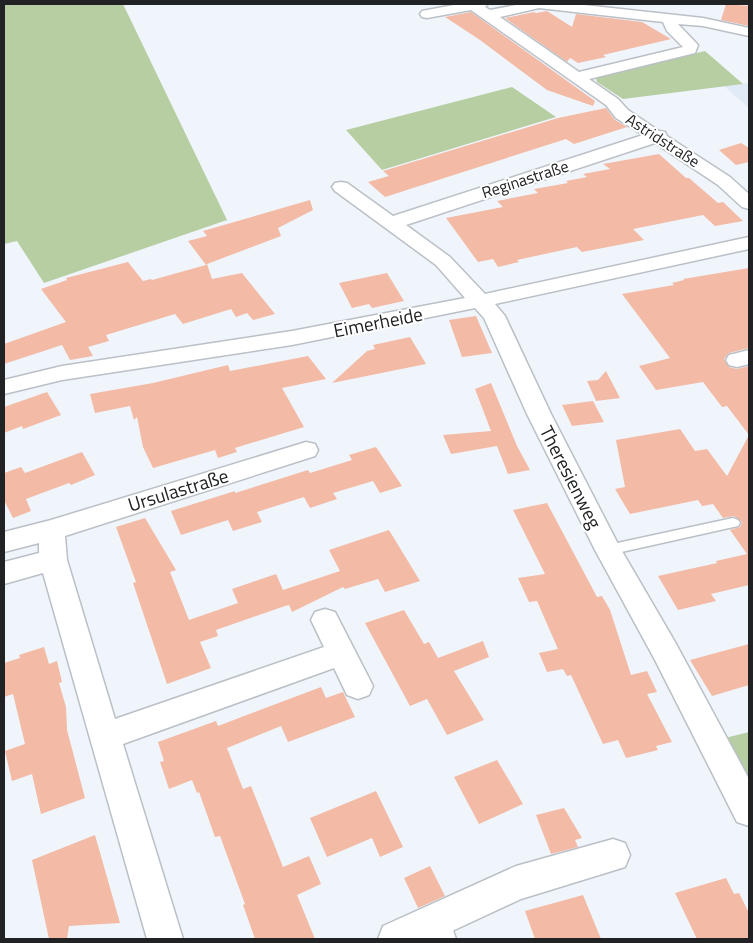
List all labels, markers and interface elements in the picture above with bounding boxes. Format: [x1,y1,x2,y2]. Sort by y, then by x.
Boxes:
street label: Astridstraße [621,107,705,173]
street label: Reginastraße [478,154,572,204]
street label: Eimerheide [331,299,425,344]
street label: Theresienweg [533,420,610,534]
street label: Ursulastraße [124,460,232,519]

